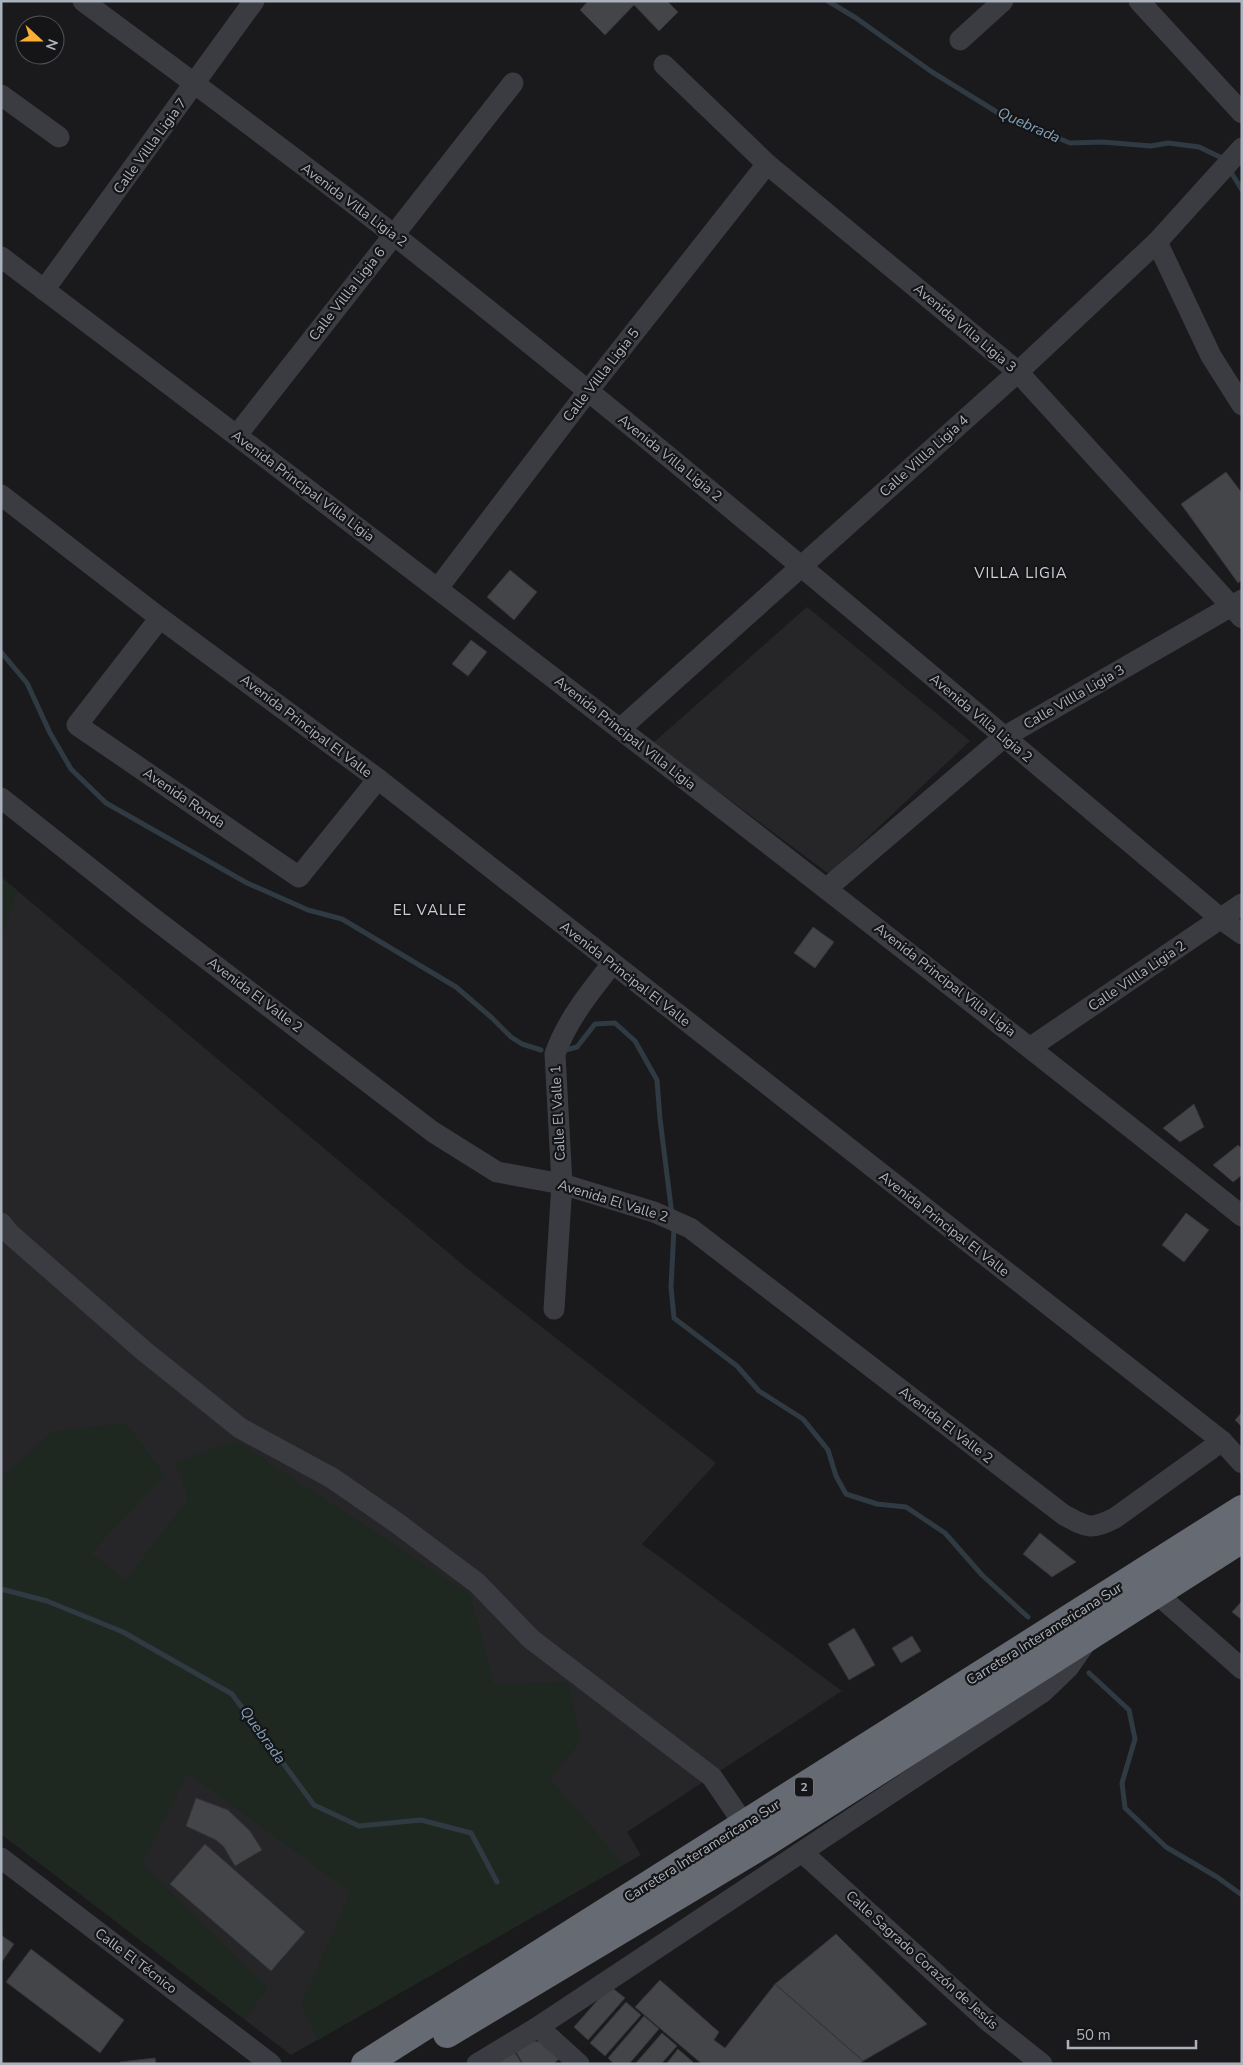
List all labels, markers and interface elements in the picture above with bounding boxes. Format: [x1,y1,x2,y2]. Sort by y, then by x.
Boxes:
north arrow [15,15,65,65]
text: N [41,36,62,53]
street label: Calle Villla Ligia 7 [109,94,191,198]
water label: Quebrada [995,102,1064,148]
street label: Avenida Villa Ligia 2 [297,159,411,251]
street label: Calle Villla Ligia 6 [304,243,390,345]
street label: Avenida Villa Ligia 3 [910,279,1020,377]
street label: Calle Villla Ligia 5 [558,324,644,426]
street label: Avenida Villa Ligia 2 [614,410,726,506]
street label: Calle Villla Ligia 4 [875,411,973,501]
street label: Avenida Principal Villa Ligia [228,426,378,546]
district label: VILLA LIGIA [973,563,1068,583]
street label: Calle Villla Ligia 3 [1020,660,1128,734]
street label: Avenida Villa Ligia 2 [926,669,1036,767]
street label: Avenida Principal El Valle [236,670,376,782]
street label: Avenida Principal Villa Ligia [550,672,700,794]
street label: Avenida Ronda [139,763,229,833]
district label: EL VALLE [393,900,467,920]
street label: Avenida Principal El Valle [556,917,694,1031]
street label: Avenida Principal Villa Ligia [870,919,1020,1041]
street label: Calle Villla Ligia 2 [1084,936,1190,1016]
street label: Avenida El Valle 2 [204,953,306,1037]
street label: Calle El Valle 1 [546,1065,570,1161]
street label: Avenida Principal El Valle [875,1167,1013,1281]
street label: Avenida El Valle 2 [555,1175,671,1227]
street label: Avenida El Valle 2 [895,1382,997,1468]
street label: Carretera Interamericana Sur [962,1578,1126,1690]
water label: Quebrada [235,1702,291,1768]
road number: 2 [795,1778,813,1796]
street label: Carretera Interamericana Sur [620,1795,784,1907]
street label: Calle Sagrado Corazón de Jesús [842,1886,1003,2034]
street label: Calle El Técnico [91,1924,181,1998]
scale bar [1068,2018,1196,2050]
text: 50 m [1076,2025,1111,2045]

